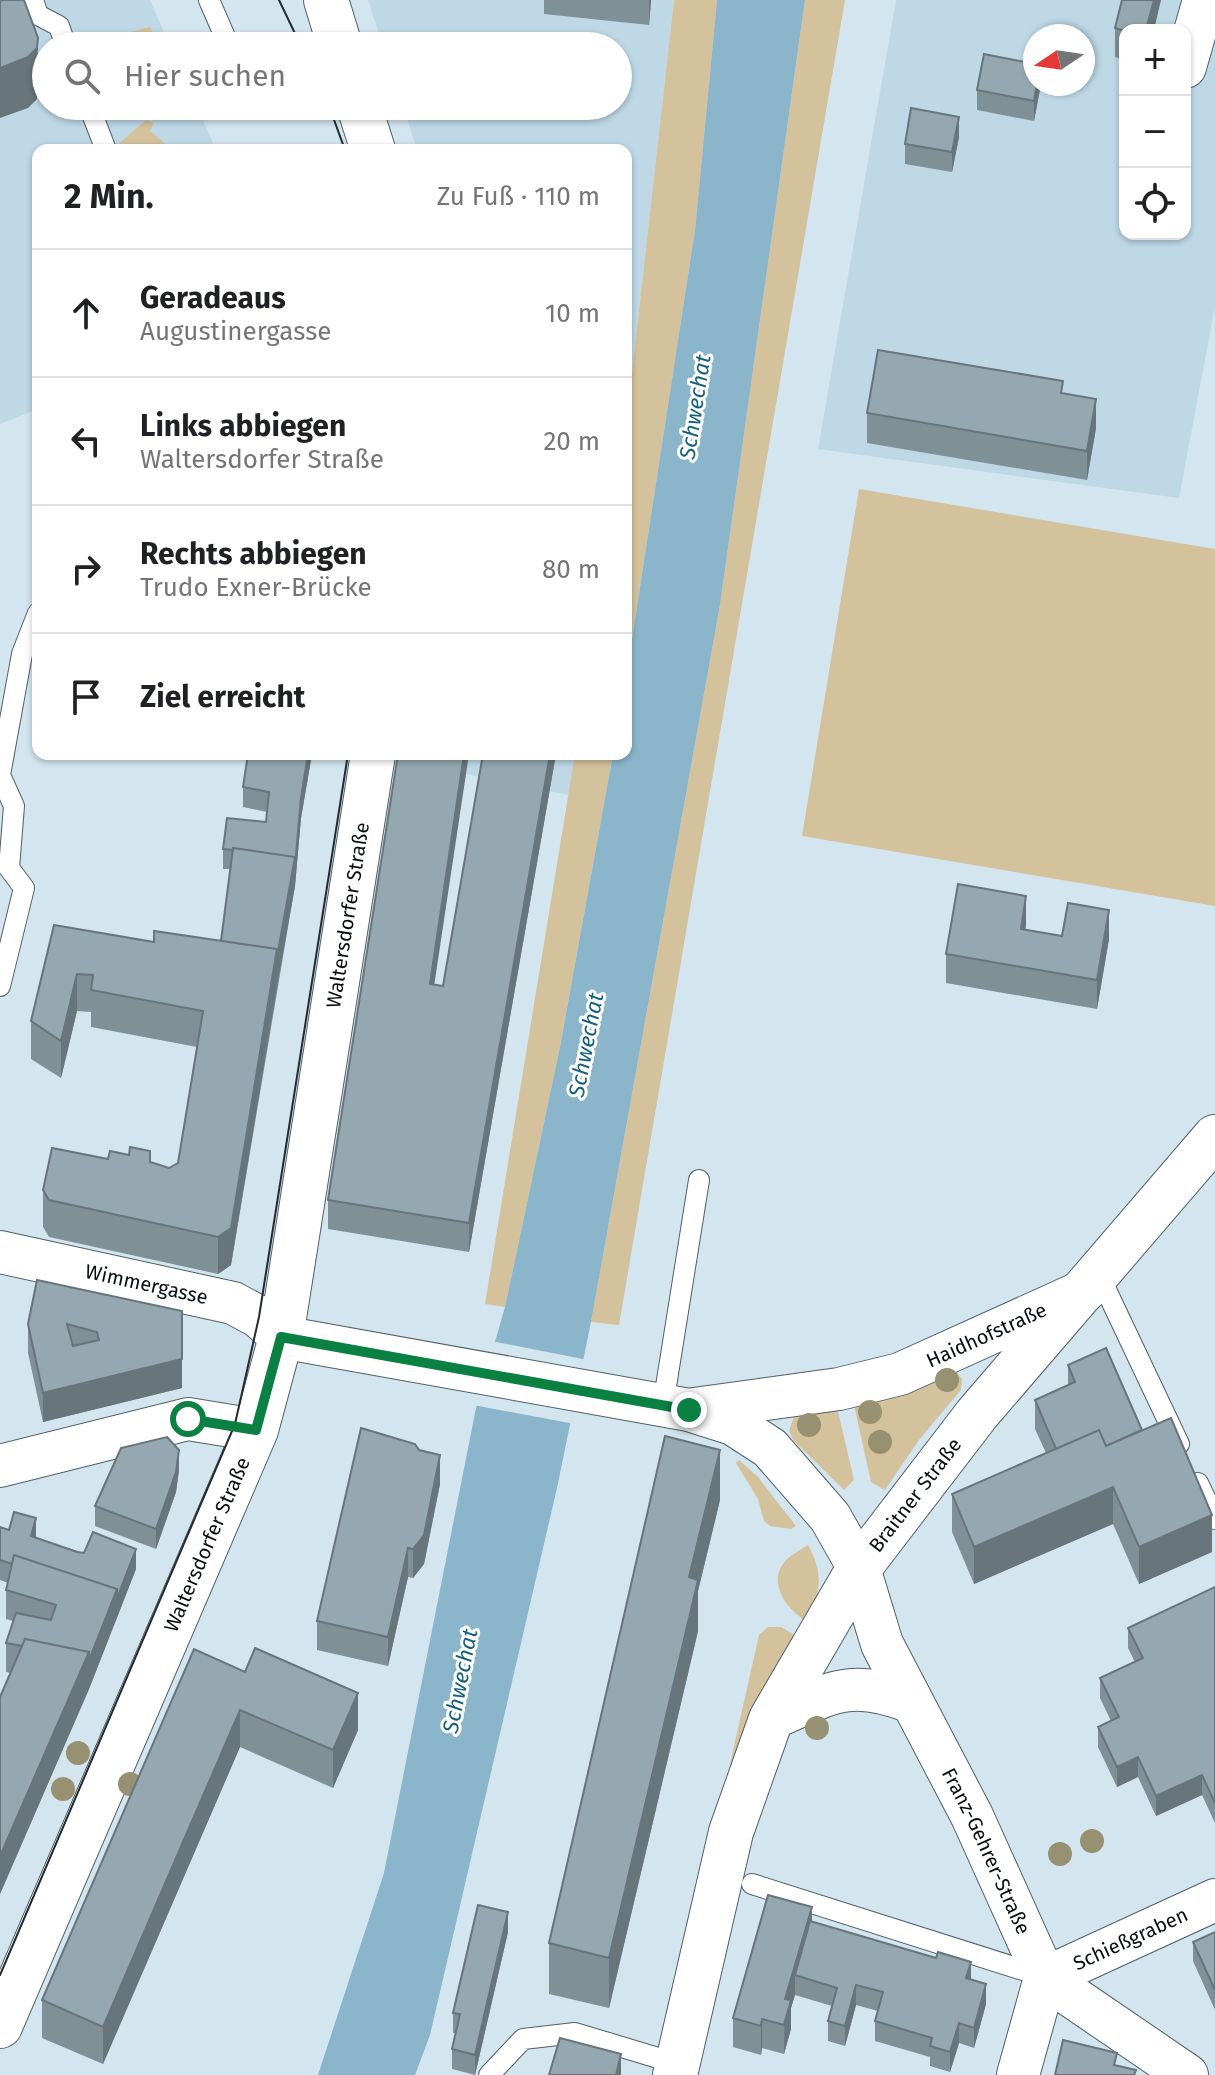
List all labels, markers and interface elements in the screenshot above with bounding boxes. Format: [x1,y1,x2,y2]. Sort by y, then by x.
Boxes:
north arrow [1023,24,1095,96]
map controls [1119,24,1191,240]
button: + [1119,24,1191,96]
search box [32,32,632,120]
icon: search [60,54,104,98]
text: Hier suchen [124,58,286,94]
button: − [1119,96,1191,168]
button: locate [1119,168,1191,240]
text: 2 Min. [64,176,154,217]
text: Zu Fuß · 110 m [437,181,600,212]
text: Geradeaus [140,280,286,316]
icon: ahead [64,291,108,335]
text: 10 m [545,298,600,329]
text: Augustinergasse [140,316,331,347]
water label: Schwechat [673,353,717,462]
text: Links abbiegen [140,408,346,444]
icon: left [64,419,108,463]
text: 20 m [543,426,600,457]
text: Waltersdorfer Straße [140,444,384,475]
text: Rechts abbiegen [140,536,367,572]
icon: right [64,547,108,591]
text: 80 m [542,554,600,585]
text: Trudo Exner-Brücke [140,572,372,603]
icon: arrive [64,675,108,719]
text: Ziel erreicht [140,679,305,715]
street label: Waltersdorfer Straße [321,821,374,1010]
water label: Schwechat [562,991,609,1100]
street label: Wimmergasse [83,1259,210,1309]
street label: Haidhofstraße [922,1297,1050,1373]
route end [671,1392,707,1428]
route start [170,1401,206,1437]
street label: Braitner Straße [864,1433,966,1557]
street label: Waltersdorfer Straße [159,1454,255,1636]
water label: Schwechat [436,1627,483,1736]
street label: Franz-Gehrer-Straße [937,1764,1036,1938]
street label: Schießgraben [1069,1902,1191,1975]

